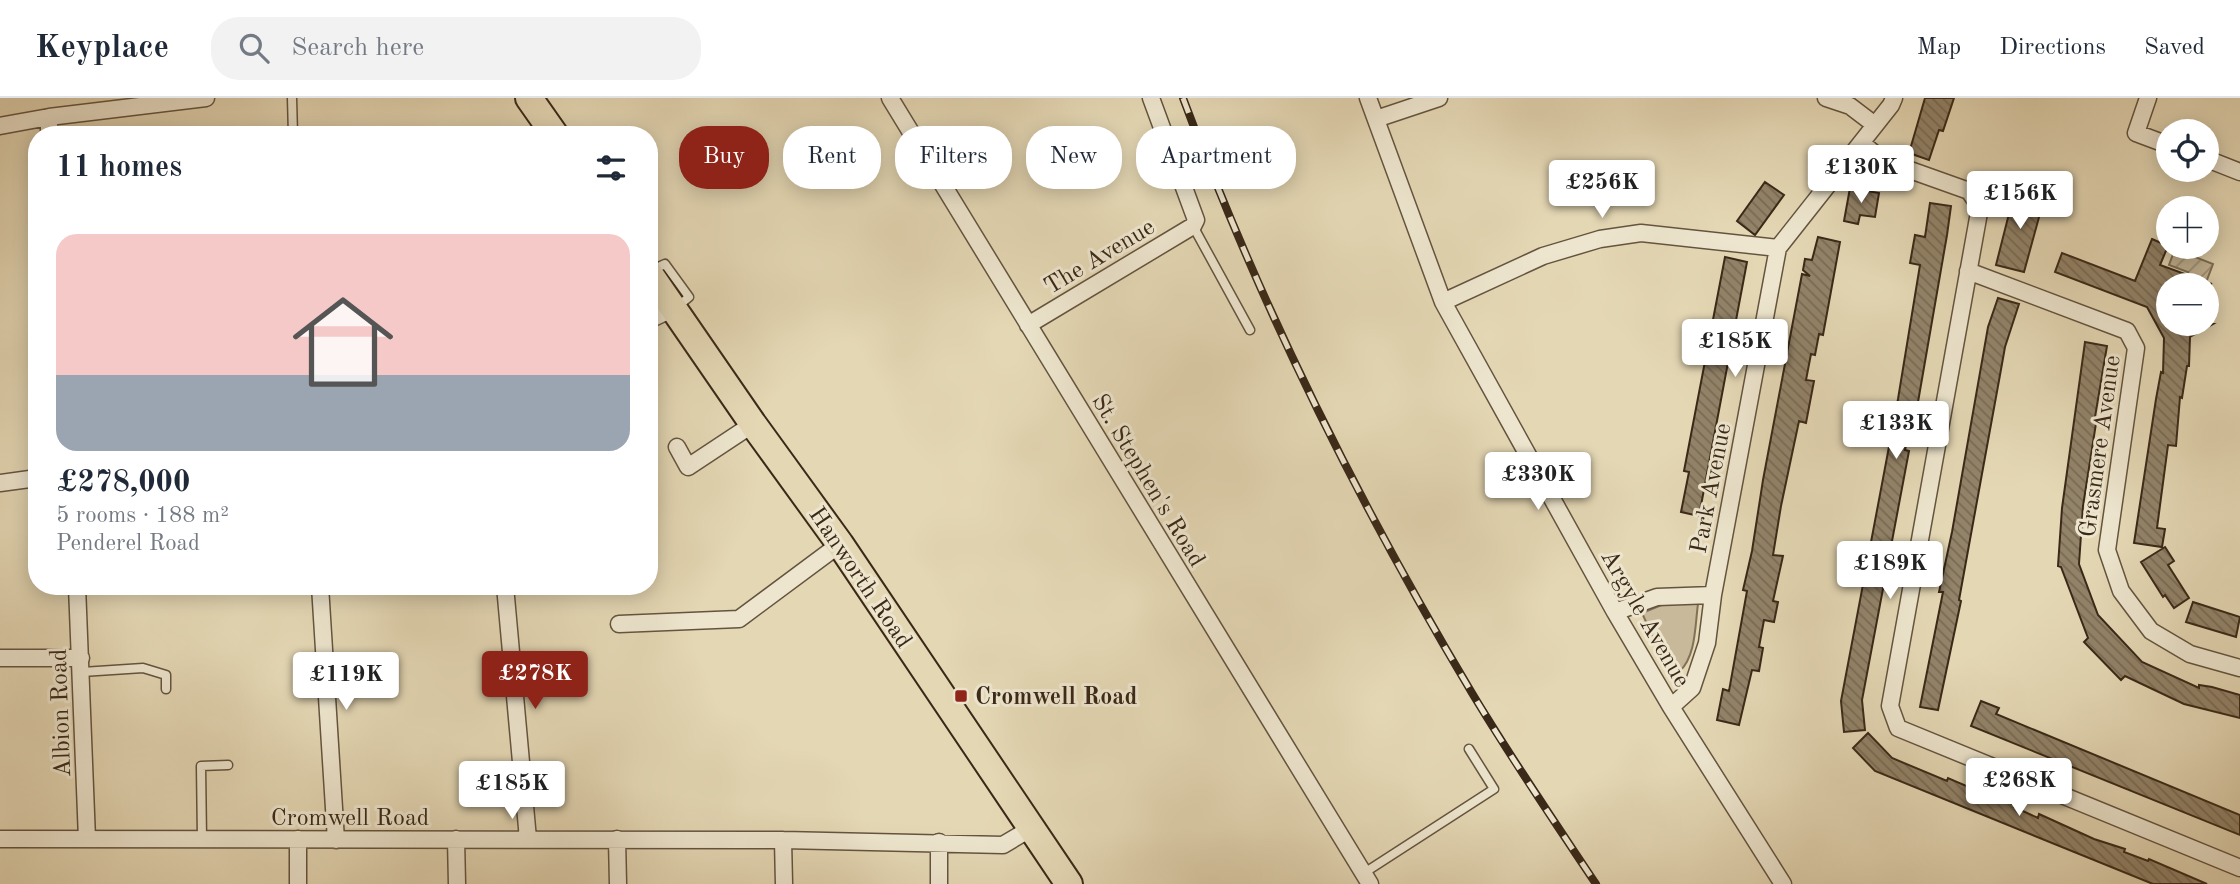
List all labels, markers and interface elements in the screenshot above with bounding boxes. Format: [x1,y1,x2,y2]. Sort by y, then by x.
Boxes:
search box [211,17,701,80]
icon: search [235,29,273,67]
text: Keyplace [35,32,169,65]
text: Search here [291,35,424,61]
text: Map [1917,36,1961,60]
text: Directions [1999,36,2106,60]
text: Saved [2144,36,2205,60]
map controls [2156,119,2219,336]
button: locate [2156,119,2219,182]
chip: Buy [679,126,769,189]
chip: Rent [783,126,881,189]
chip: Filters [895,126,1012,189]
chip: New [1026,126,1122,189]
chip: Apartment [1136,126,1296,189]
pin: £130K [1812,146,1910,205]
icon: filters [592,149,630,187]
text: 11 homes [56,153,182,183]
text: £130K [1824,156,1898,179]
pin: £256K [1553,160,1651,220]
text: £256K [1565,171,1639,194]
pin: £156K [1971,172,2069,231]
text: £156K [1983,182,2057,205]
button: + [2156,196,2219,259]
street label: The Avenue [1041,215,1159,300]
button: − [2156,273,2219,336]
icon: home [280,279,406,405]
pin: £185K [1686,320,1784,379]
text: £185K [1698,330,1772,353]
street label: Grasmere Avenue [2076,354,2126,539]
street label: St. Stephen's Road [1086,390,1208,572]
pin: £133K [1847,402,1945,461]
text: £133K [1859,412,1933,435]
street label: Park Avenue [1688,421,1736,556]
pin: £330K [1489,452,1587,512]
text: £330K [1501,463,1575,486]
text: £278,000 [56,468,190,498]
street label: Hanworth Road [803,503,915,653]
text: 5 rooms · 188 m² [56,504,229,527]
text: Penderel Road [56,532,200,555]
pin: £189K [1841,542,1939,601]
street label: Argyle Avenue [1595,546,1693,692]
text: £189K [1853,552,1927,575]
street label: Albion Road [48,648,76,778]
pin: £119K [297,652,395,712]
pin: £278K [486,652,584,711]
text: £278K [498,662,572,685]
text: £119K [309,663,383,686]
place label: Cromwell Road [975,686,1137,710]
marker: Cromwell Road [953,688,969,704]
pin: £268K [1970,758,2068,818]
pin: £185K [463,762,561,821]
text: £268K [1982,769,2056,792]
text: £185K [475,772,549,795]
street label: Cromwell Road [271,807,429,831]

